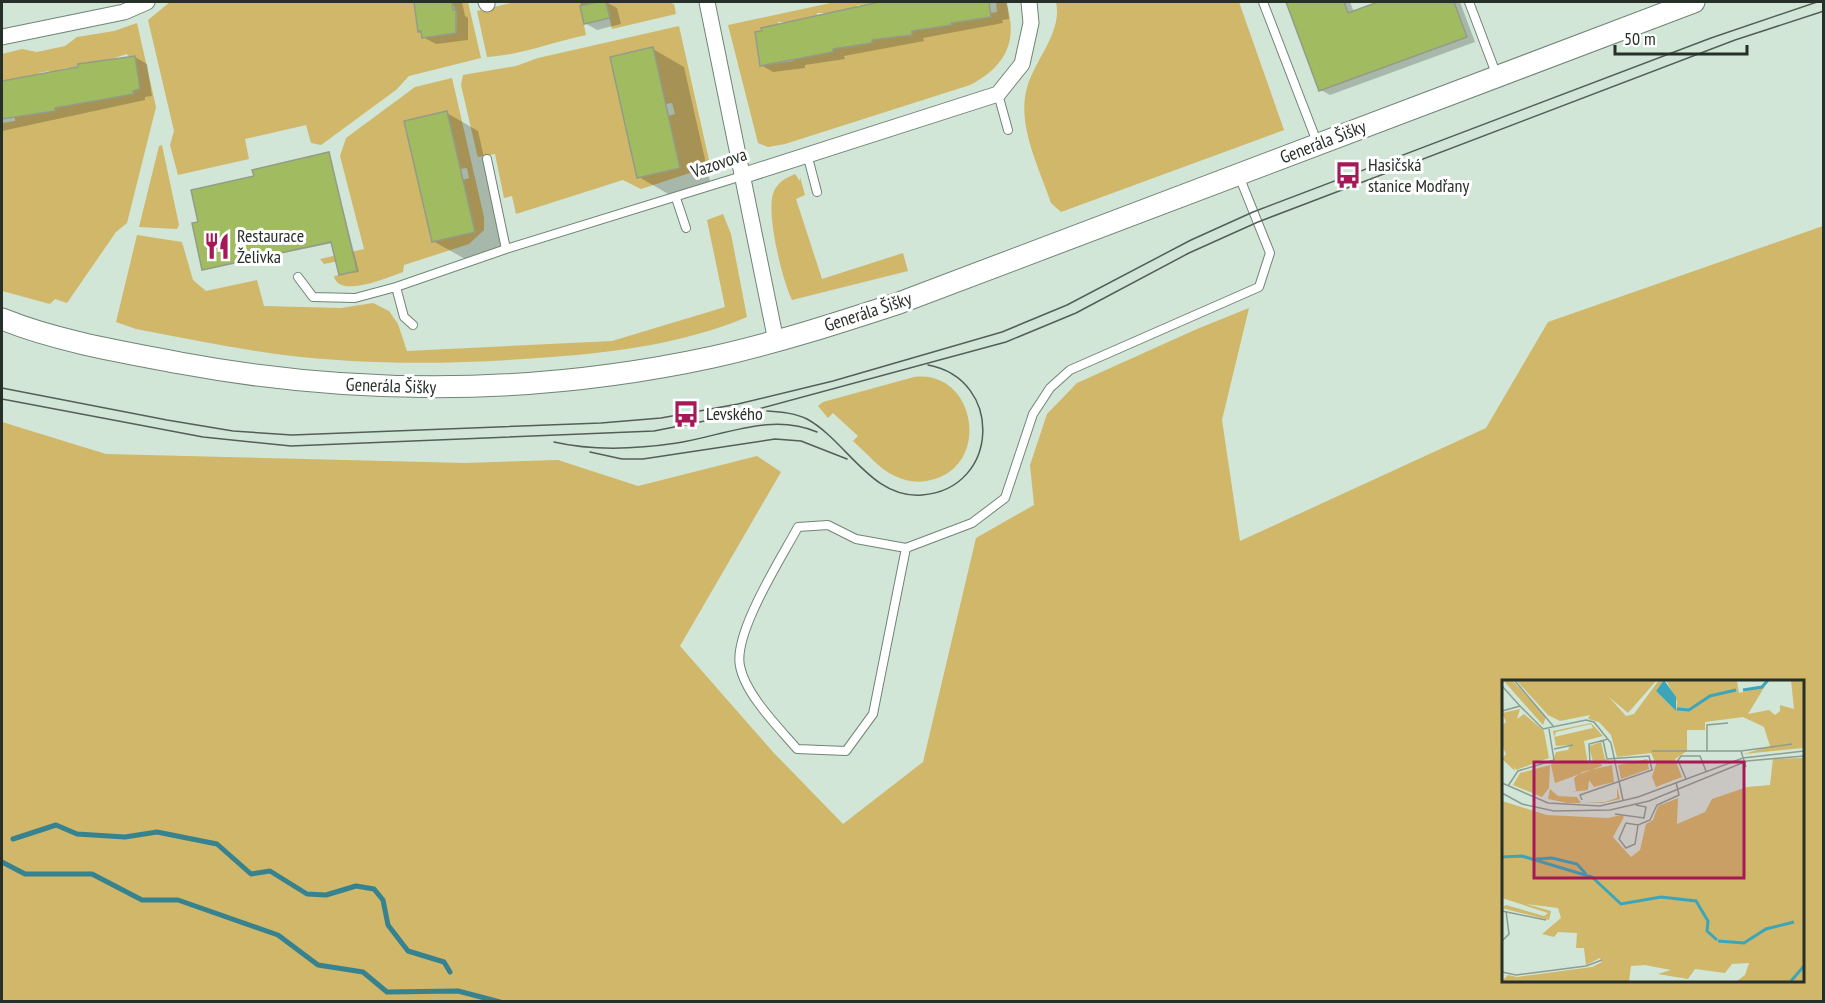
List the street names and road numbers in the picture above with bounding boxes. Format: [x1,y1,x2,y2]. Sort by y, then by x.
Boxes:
street label: Generála Šišky [1276,115,1369,168]
street label: Vazovova [687,142,750,183]
street label: Generála Šišky [821,287,915,336]
street label: Generála Šišky [345,372,437,399]

